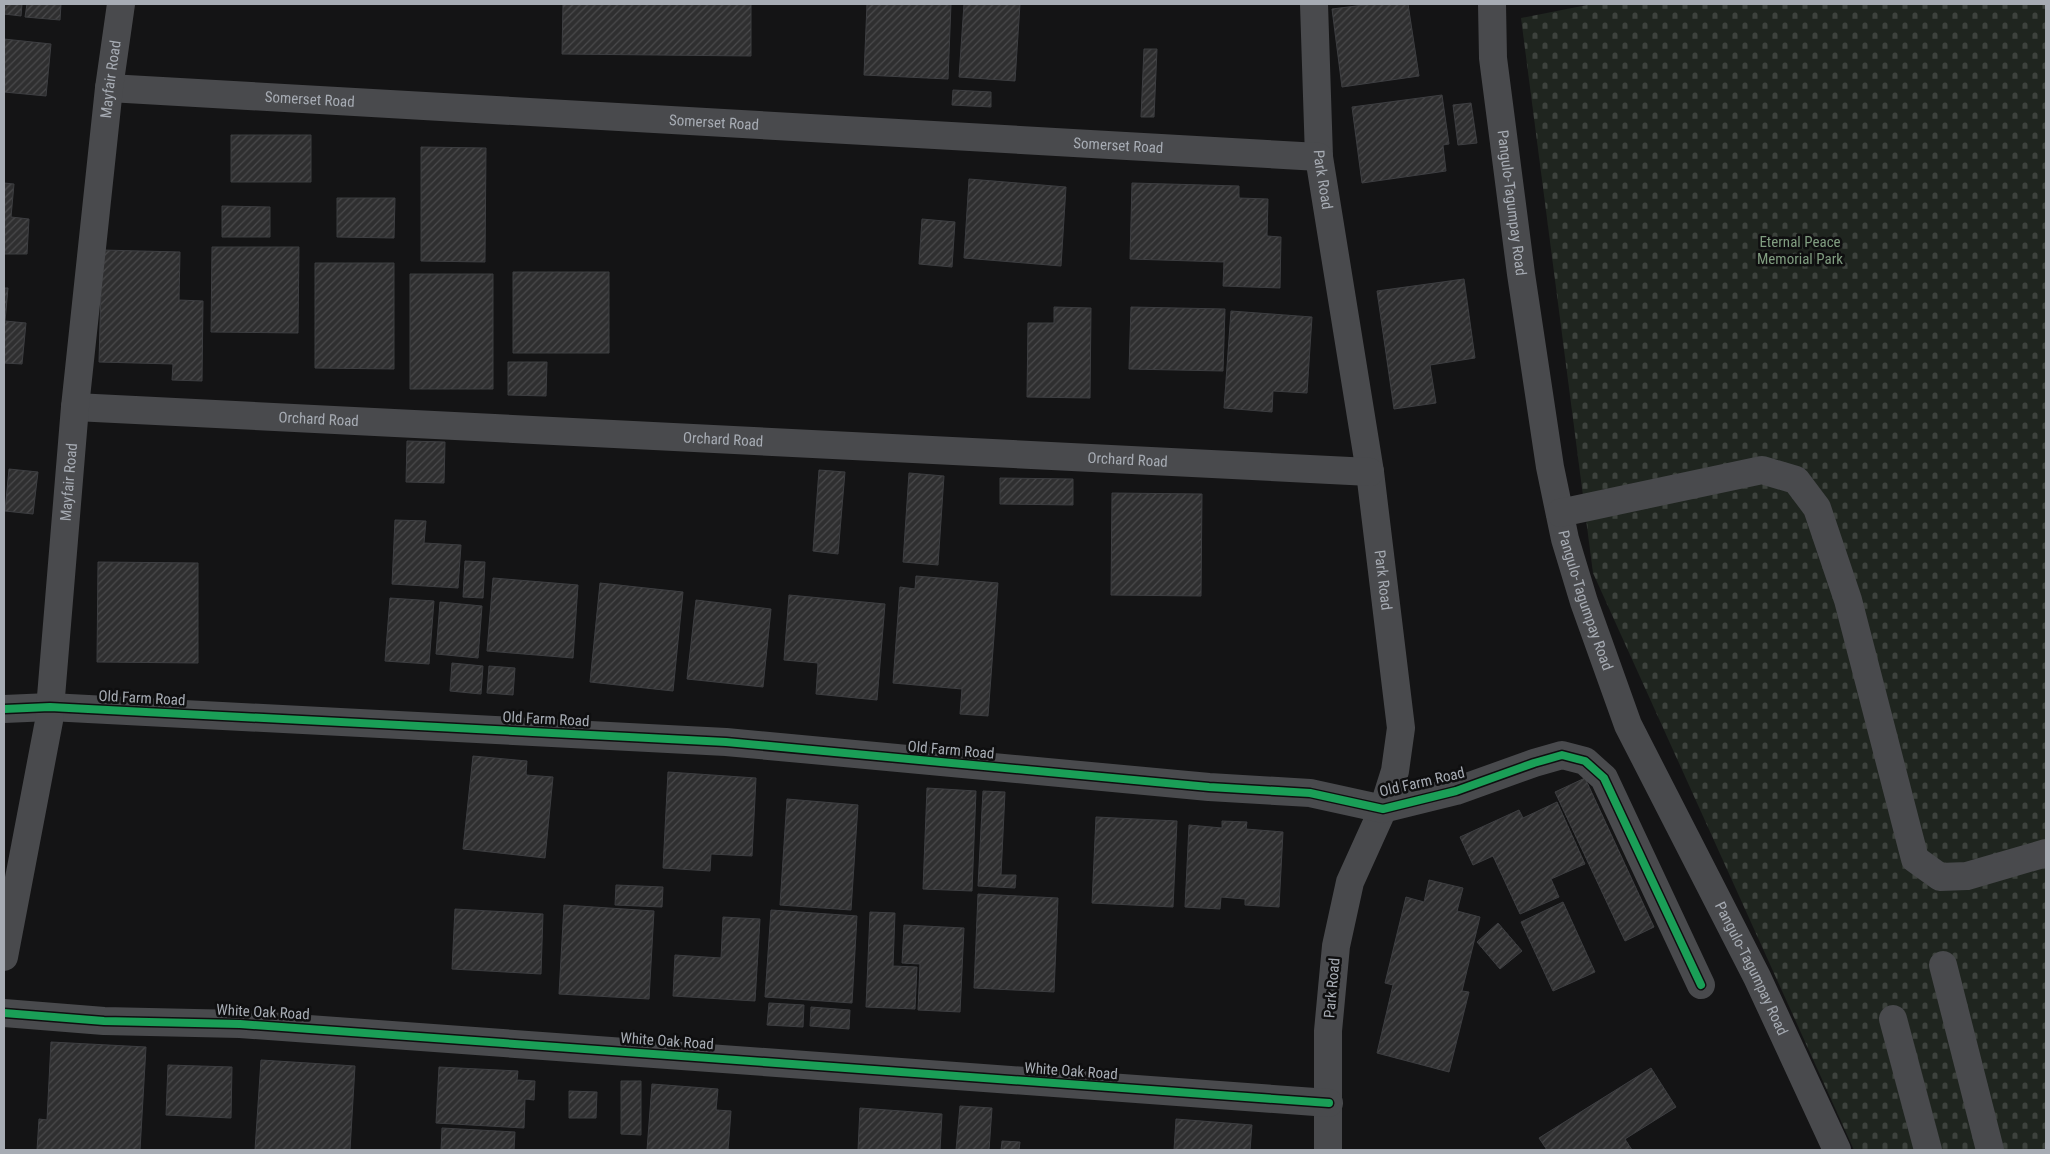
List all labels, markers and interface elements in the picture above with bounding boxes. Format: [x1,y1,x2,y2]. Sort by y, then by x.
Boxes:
street label: Mayfair Road [97,39,125,119]
street label: Somerset Road [264,88,355,111]
street label: Somerset Road [669,111,760,134]
street label: Pangulo-Tagumpay Road [1493,129,1530,277]
street label: Somerset Road [1073,134,1164,157]
street label: Park Road [1310,149,1336,211]
park label: Eternal Peace Memorial Park [1757,233,1843,268]
street label: Orchard Road [278,408,359,430]
street label: Orchard Road [683,429,764,451]
street label: Mayfair Road [57,442,81,522]
street label: Orchard Road [1087,449,1168,471]
street label: Pangulo-Tagumpay Road [1554,529,1617,673]
street label: Park Road [1371,549,1396,611]
street label: Old Farm Road [98,687,186,709]
street label: Old Farm Road [502,708,590,730]
street label: Old Farm Road [907,737,995,763]
street label: Old Farm Road [1378,763,1466,801]
street label: Pangulo-Tagumpay Road [1711,899,1792,1038]
street label: Park Road [1320,957,1344,1019]
street label: White Oak Road [216,1001,310,1023]
street label: White Oak Road [620,1029,714,1053]
street label: White Oak Road [1024,1059,1118,1083]

